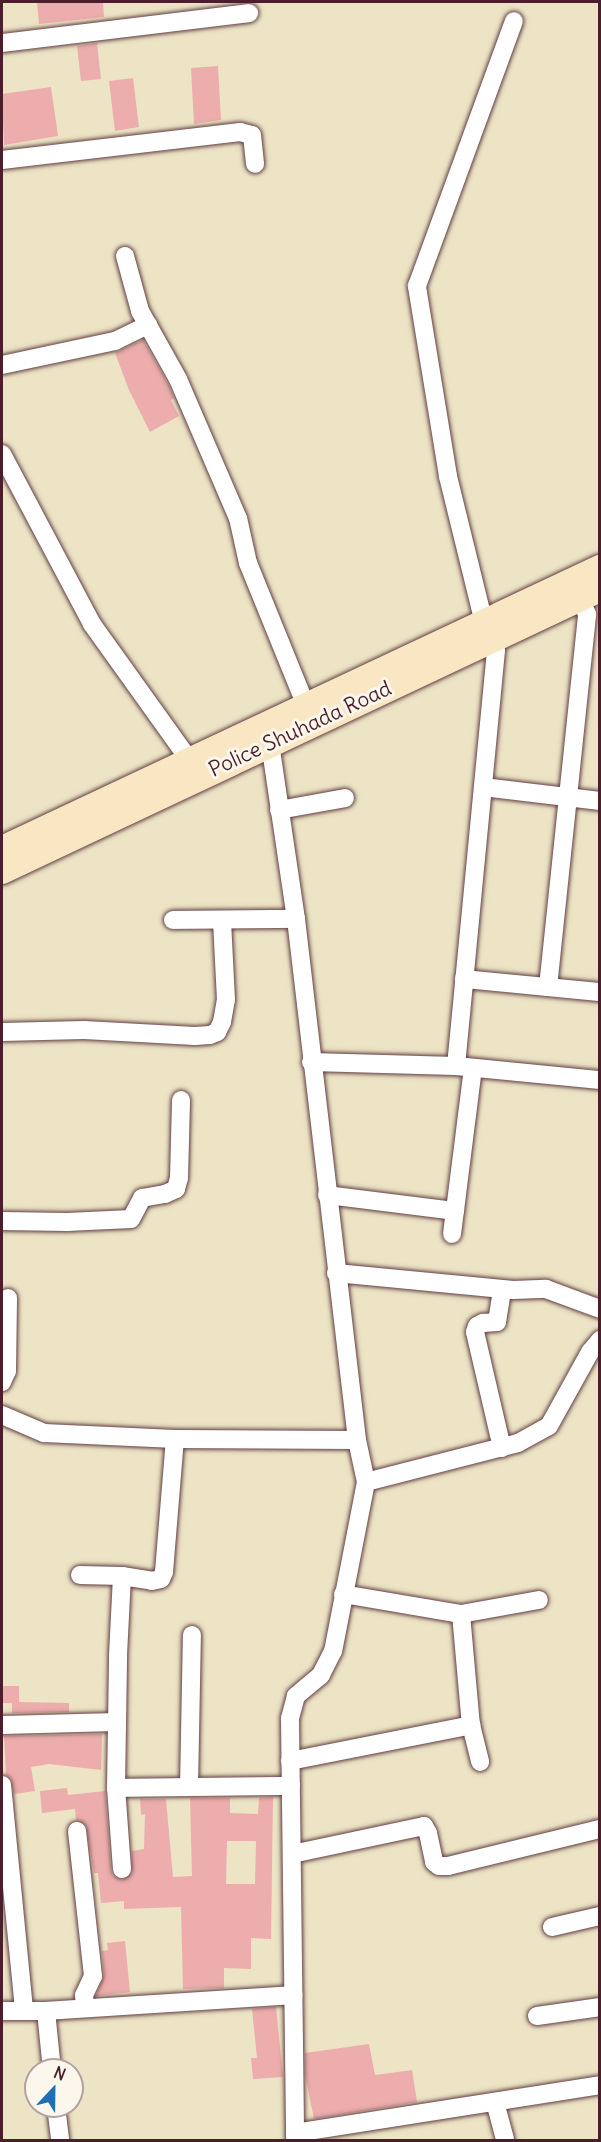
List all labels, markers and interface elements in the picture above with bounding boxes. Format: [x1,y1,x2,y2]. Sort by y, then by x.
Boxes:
street label: Police Shuhada Road [205,676,395,782]
north arrow [24,2058,84,2118]
text: N [51,2062,69,2085]

